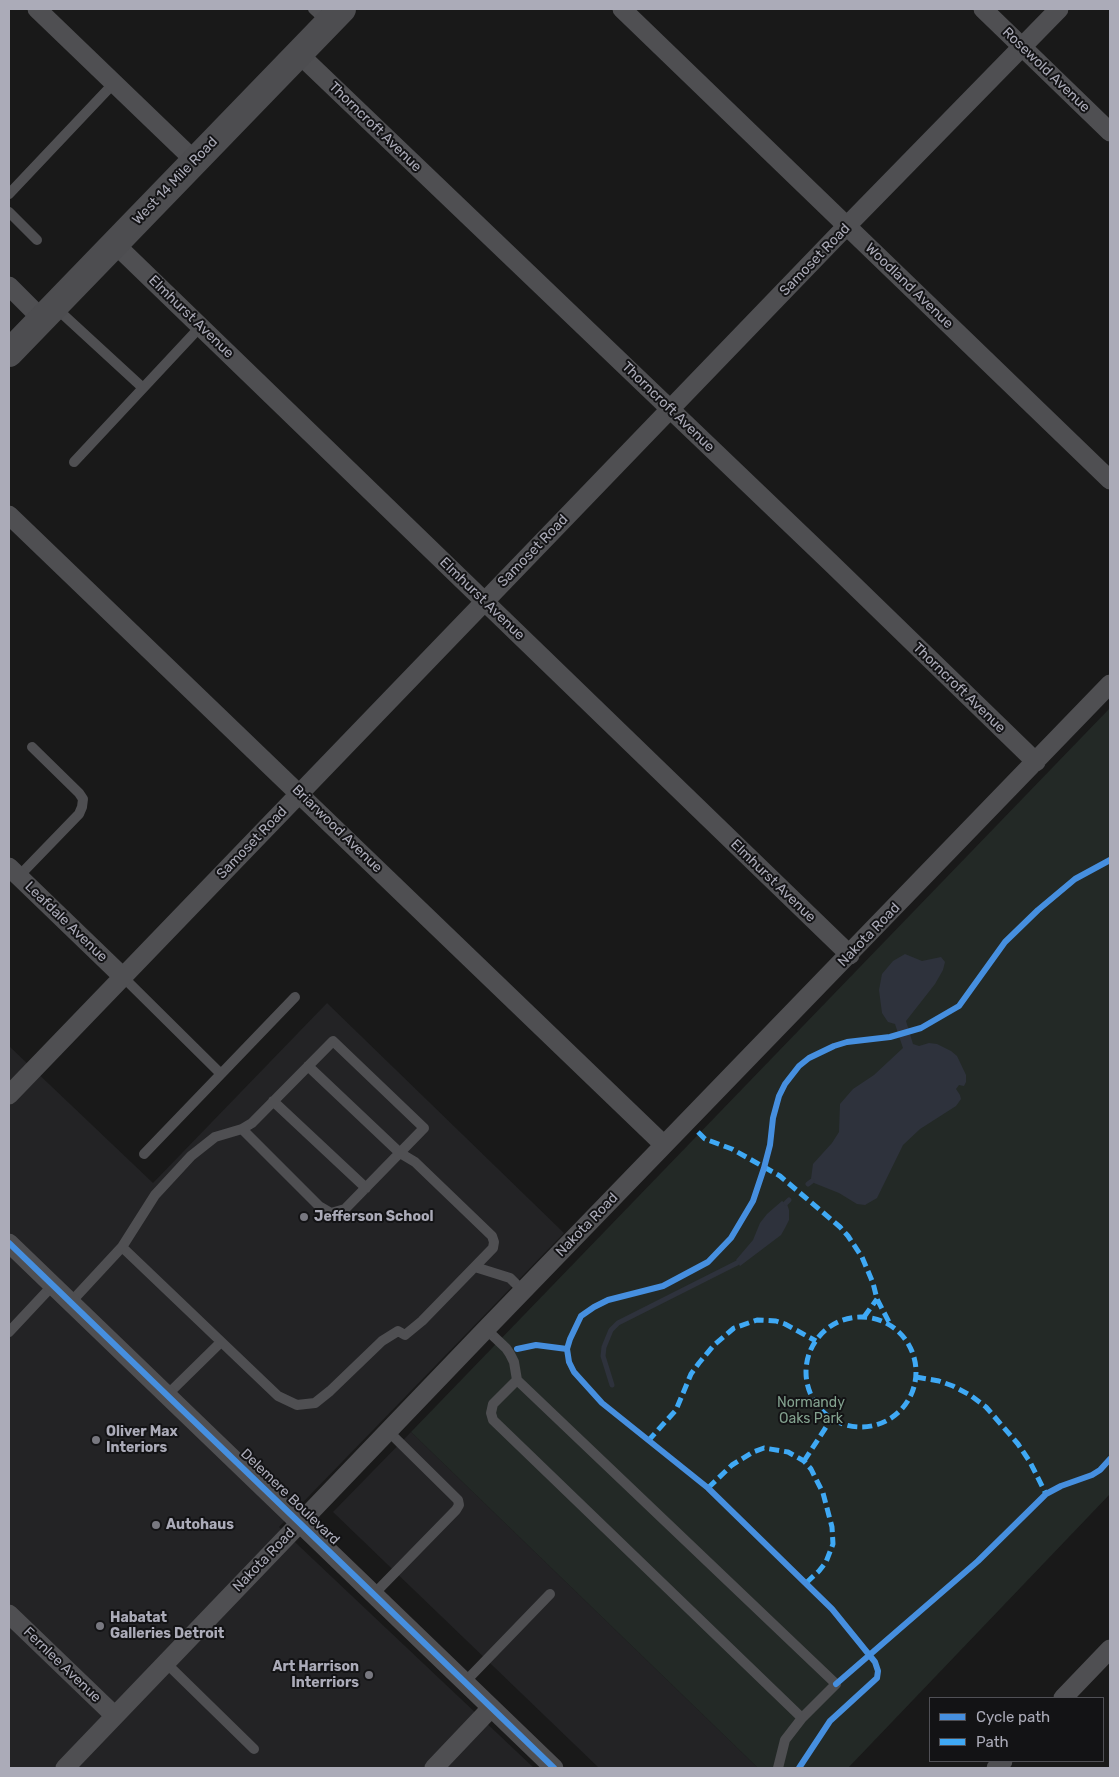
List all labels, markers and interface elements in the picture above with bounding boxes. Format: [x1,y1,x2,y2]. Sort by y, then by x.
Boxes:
street label: Rosewold Avenue [999,24,1093,116]
street label: Thorncroft Avenue [325,78,425,176]
street label: West 14 Mile Road [129,134,221,228]
street label: Samoset Road [776,220,854,300]
street label: Woodland Avenue [862,240,956,332]
street label: Elmhurst Avenue [145,272,237,362]
street label: Thorncroft Avenue [618,358,718,456]
street label: Samoset Road [494,511,572,591]
street label: Elmhurst Avenue [436,554,528,644]
street label: Thorncroft Avenue [909,639,1009,737]
street label: Briarwood Avenue [288,782,386,876]
street label: Samoset Road [213,803,291,883]
street label: Elmhurst Avenue [727,836,819,926]
street label: Leafdale Avenue [21,878,111,966]
street label: Nakota Road [834,900,904,970]
street label: Nakota Road [552,1190,622,1260]
place label: Jefferson School [314,1209,434,1225]
marker: Jefferson School [298,1211,310,1223]
park label: Normandy Oaks Park [777,1395,845,1428]
place label: Oliver Max Interiors [106,1424,178,1456]
marker: Oliver Max Interiors [90,1434,102,1446]
street label: Delemere Boulevard [237,1445,343,1549]
place label: Autohaus [166,1517,234,1533]
marker: Autohaus [150,1519,162,1531]
street label: Nakota Road [229,1525,299,1595]
place label: Habatat Galleries Detroit [110,1610,224,1642]
marker: Habatat Galleries Detroit [94,1620,106,1632]
street label: Fernlee Avenue [20,1624,104,1706]
place label: Art Harrison Interriors [272,1659,359,1691]
marker: Art Harrison Interriors [363,1669,375,1681]
legend [929,1697,1104,1762]
text: Cycle path [976,1708,1050,1726]
text: Path [976,1733,1009,1751]

